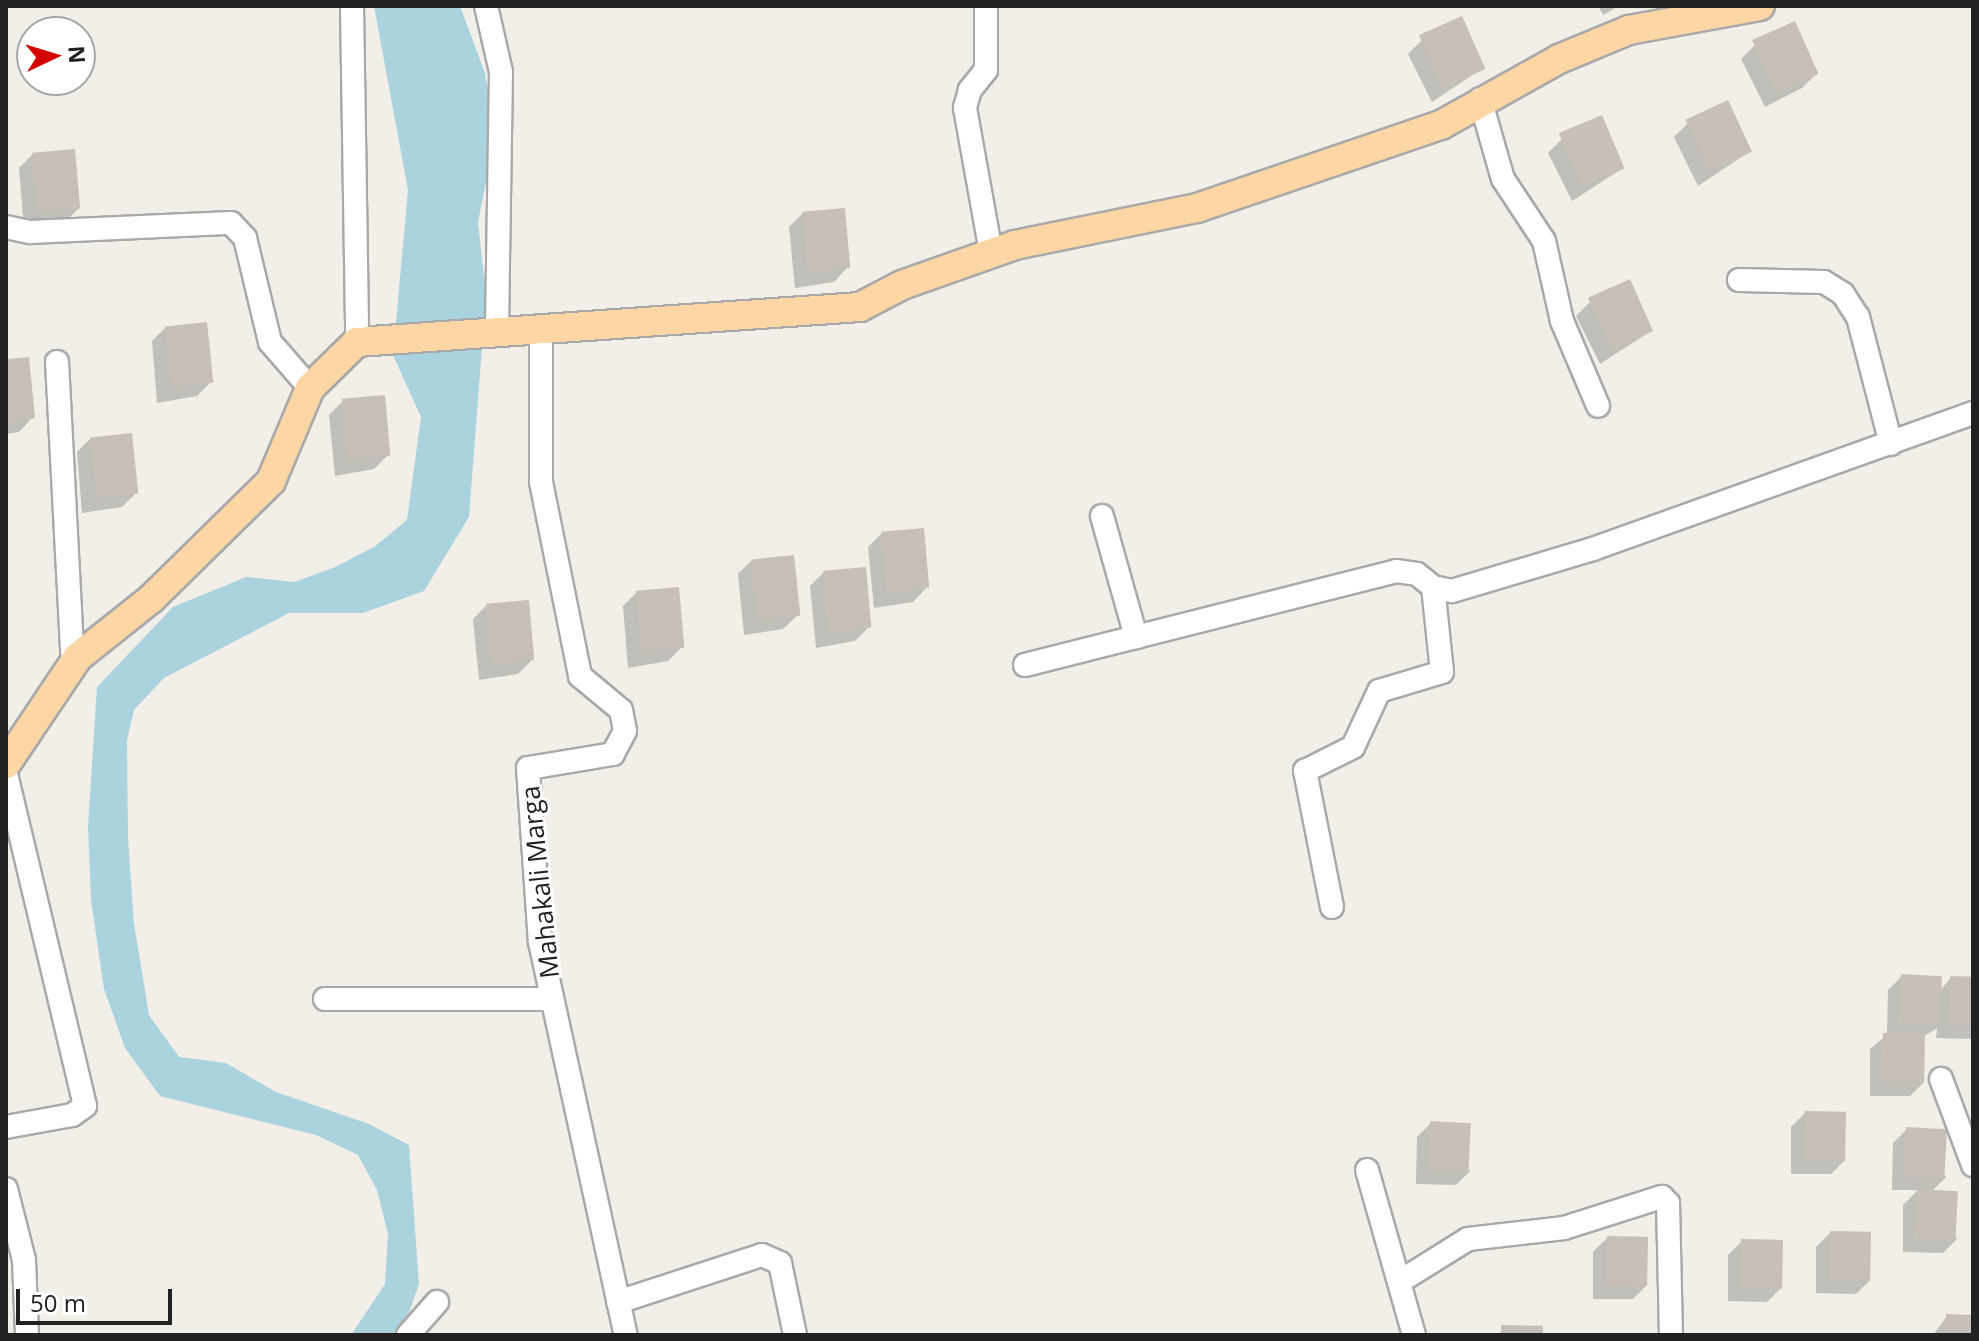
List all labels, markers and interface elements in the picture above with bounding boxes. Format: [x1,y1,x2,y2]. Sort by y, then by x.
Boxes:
north arrow [16,16,96,96]
text: N [62,44,94,64]
street label: Mahakali Marga [514,784,566,980]
scale bar [20,1273,176,1323]
text: 50 m [30,1286,86,1319]

